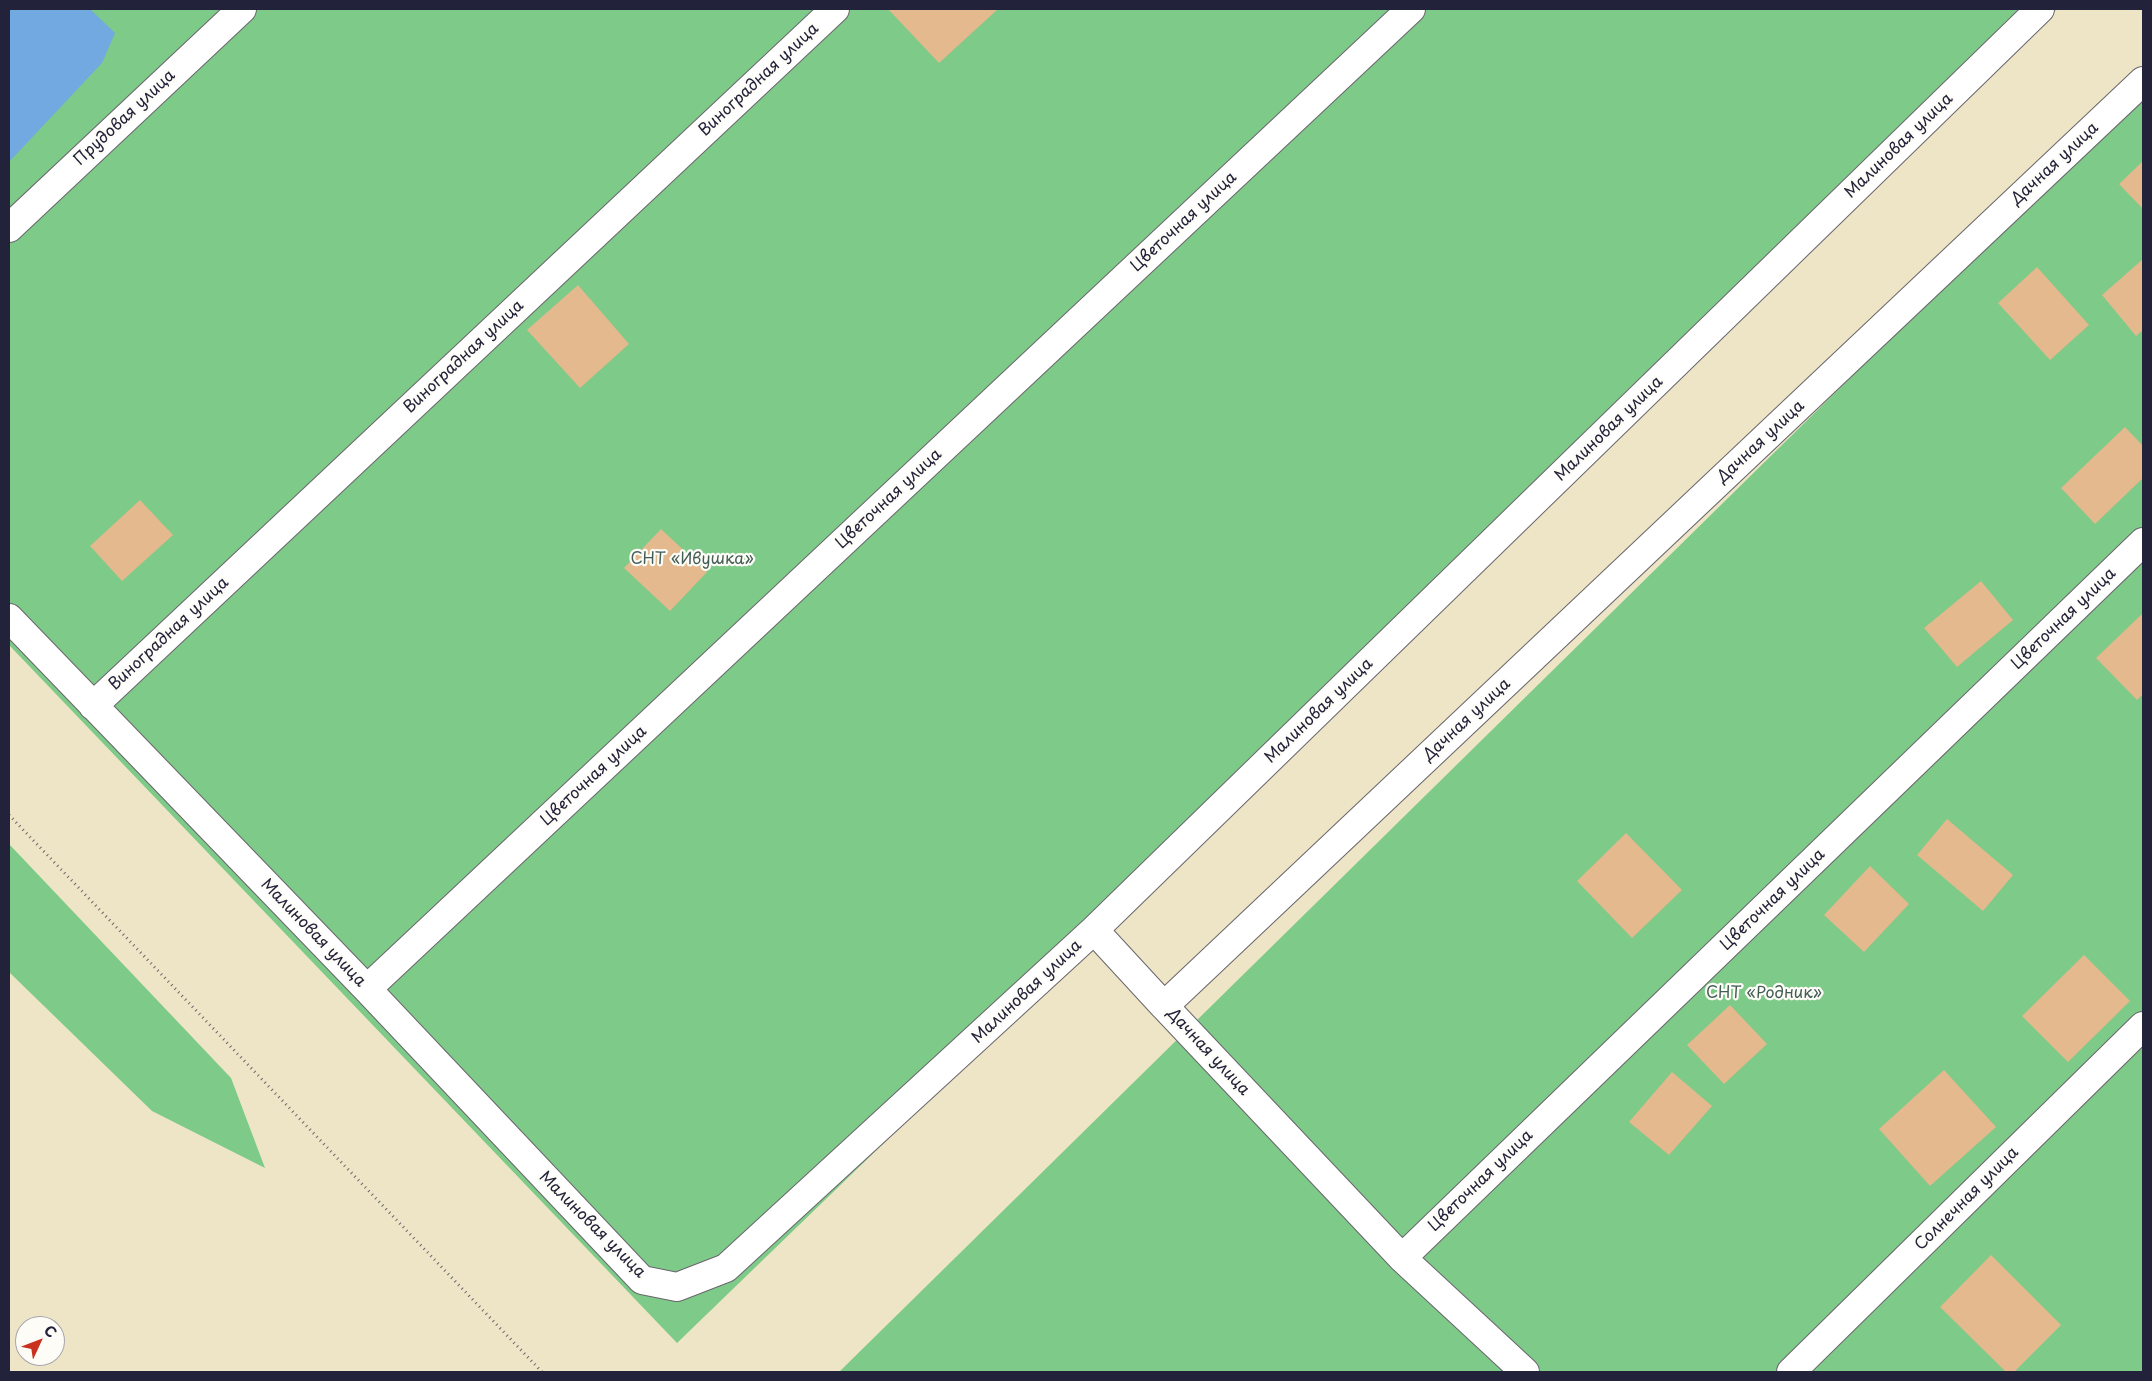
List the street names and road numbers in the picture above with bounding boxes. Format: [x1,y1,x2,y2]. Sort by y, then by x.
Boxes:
street label: Виноградная улица [695,20,823,140]
street label: Прудовая улица [71,66,179,170]
street label: Малиновая улица [1841,89,1957,203]
street label: Дачная улица [2007,119,2103,209]
street label: Цветочная улица [1127,168,1241,276]
street label: Виноградная улица [400,297,528,417]
street label: Малиновая улица [1551,372,1667,486]
street label: Дачная улица [1713,397,1809,487]
street label: Цветочная улица [832,445,946,553]
street label: Цветочная улица [2008,564,2120,674]
street label: Виноградная улица [105,574,233,694]
street label: Малиновая улица [1261,654,1377,768]
street label: Дачная улица [1419,675,1515,765]
street label: Цветочная улица [537,722,651,830]
street label: Цветочная улица [1717,845,1829,955]
street label: Малиновая улица [256,875,370,991]
street label: Малиновая улица [968,936,1086,1048]
street label: Дачная улица [1163,1004,1253,1100]
street label: Цветочная улица [1425,1126,1537,1236]
street label: Солнечная улица [1911,1143,2023,1255]
street label: Малиновая улица [535,1168,649,1282]

